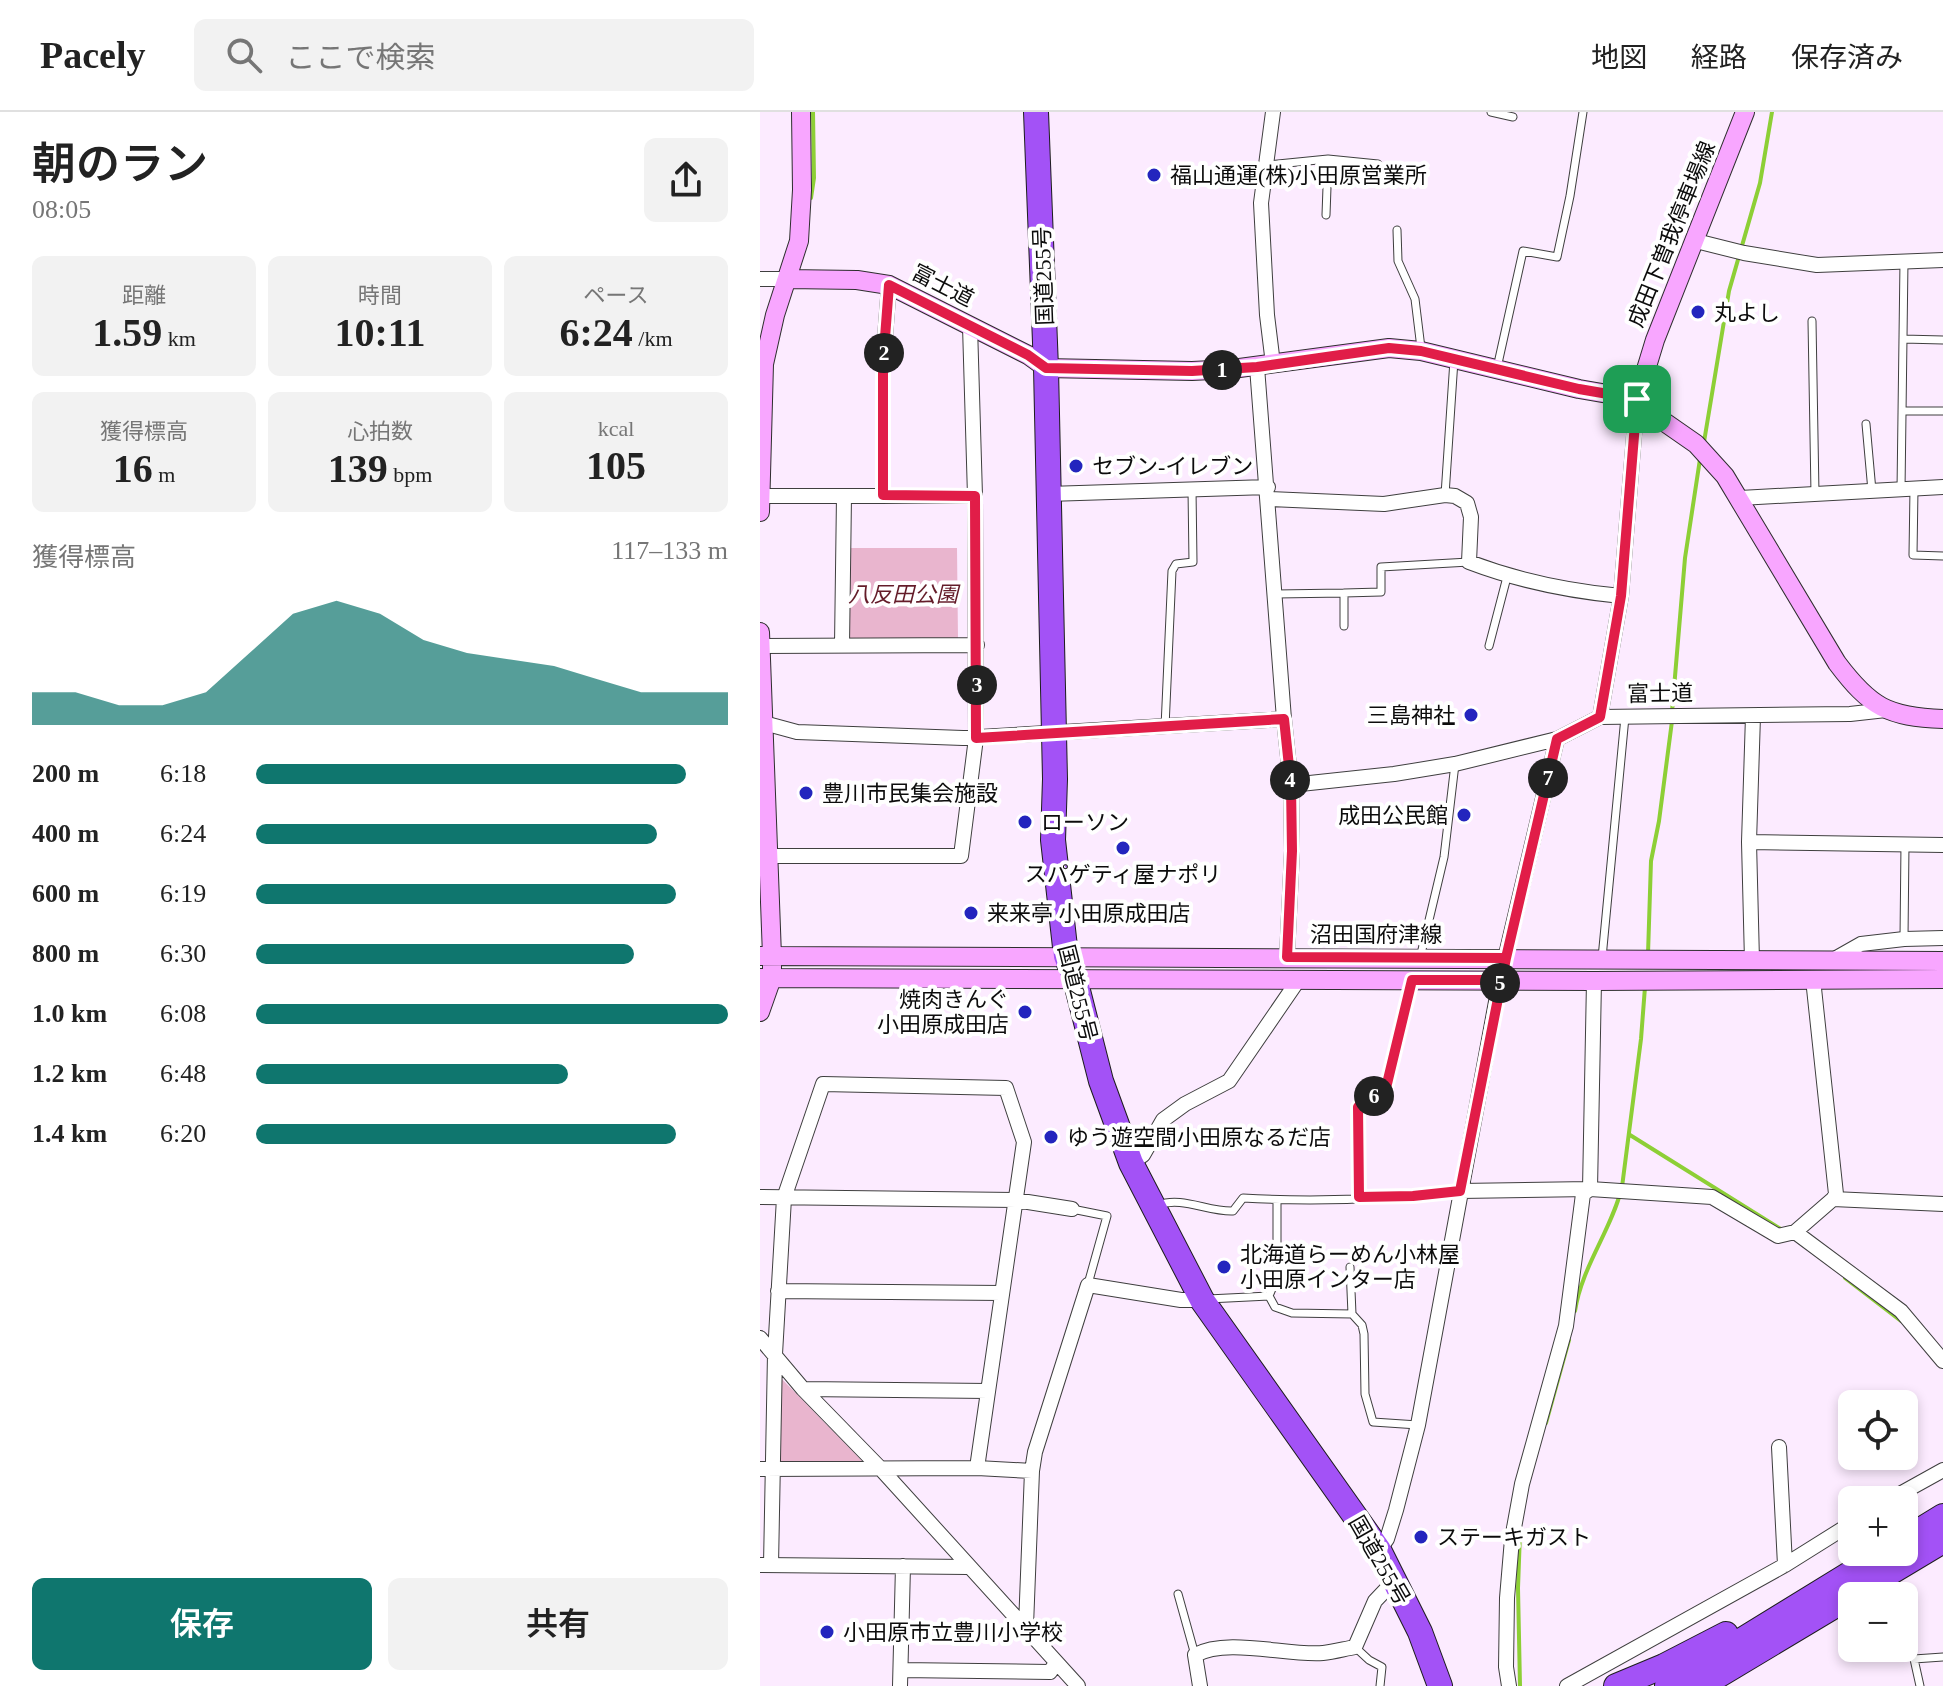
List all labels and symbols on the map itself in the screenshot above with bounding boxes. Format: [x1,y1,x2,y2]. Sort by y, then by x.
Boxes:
street label: 成田下曽我停車場線 [1623,138,1720,331]
place label: 福山通運(株)小田原営業所 [1170,163,1427,188]
marker: 福山通運(株)小田原営業所 [1145,166,1163,184]
street label: 国道255号 [1029,226,1058,326]
street label: 富士道 [908,259,978,312]
place label: 丸よし [1714,300,1780,325]
marker: 丸よし [1689,303,1707,321]
pin: 2 [864,333,904,373]
pin: 1 [1202,350,1242,390]
pin [1603,365,1671,433]
place label: セブン-イレブン [1092,454,1253,479]
marker: セブン-イレブン [1067,457,1085,475]
park label: 八反田公園 [848,582,961,607]
pin: 3 [957,665,997,705]
street label: 富士道 [1627,680,1693,707]
place label: 三島神社 [1367,703,1455,728]
marker: 三島神社 [1462,706,1480,724]
pin: 7 [1528,758,1568,798]
pin: 4 [1270,760,1310,800]
place label: 豊川市民集会施設 [822,781,998,806]
marker: 豊川市民集会施設 [797,784,815,802]
place label: 成田公民館 [1338,803,1448,828]
marker: 成田公民館 [1455,806,1473,824]
place label: ローソン [1041,810,1129,835]
marker: ローソン [1016,813,1034,831]
marker: スパゲティ屋ナポリ [1114,839,1132,857]
place label: スパゲティ屋ナポリ [1025,862,1221,887]
place label: 来来亭 小田原成田店 [987,901,1191,926]
marker: 来来亭 小田原成田店 [962,904,980,922]
street label: 沼田国府津線 [1310,922,1442,947]
street label: 国道255号 [1053,942,1102,1044]
pin: 5 [1480,963,1520,1003]
place label: 焼肉きんぐ 小田原成田店 [877,987,1009,1037]
marker: 焼肉きんぐ 小田原成田店 [1016,1003,1034,1021]
pin: 6 [1354,1076,1394,1116]
place label: ゆう遊空間小田原なるだ店 [1067,1125,1331,1150]
marker: ゆう遊空間小田原なるだ店 [1042,1128,1060,1146]
place label: 北海道らーめん小林屋 小田原インター店 [1240,1242,1460,1292]
marker: 北海道らーめん小林屋 小田原インター店 [1215,1258,1233,1276]
street label: 国道255号 [1344,1511,1415,1609]
place label: ステーキガスト [1437,1525,1591,1550]
marker: ステーキガスト [1412,1528,1430,1546]
place label: 小田原市立豊川小学校 [843,1620,1063,1645]
marker: 小田原市立豊川小学校 [818,1623,836,1641]

